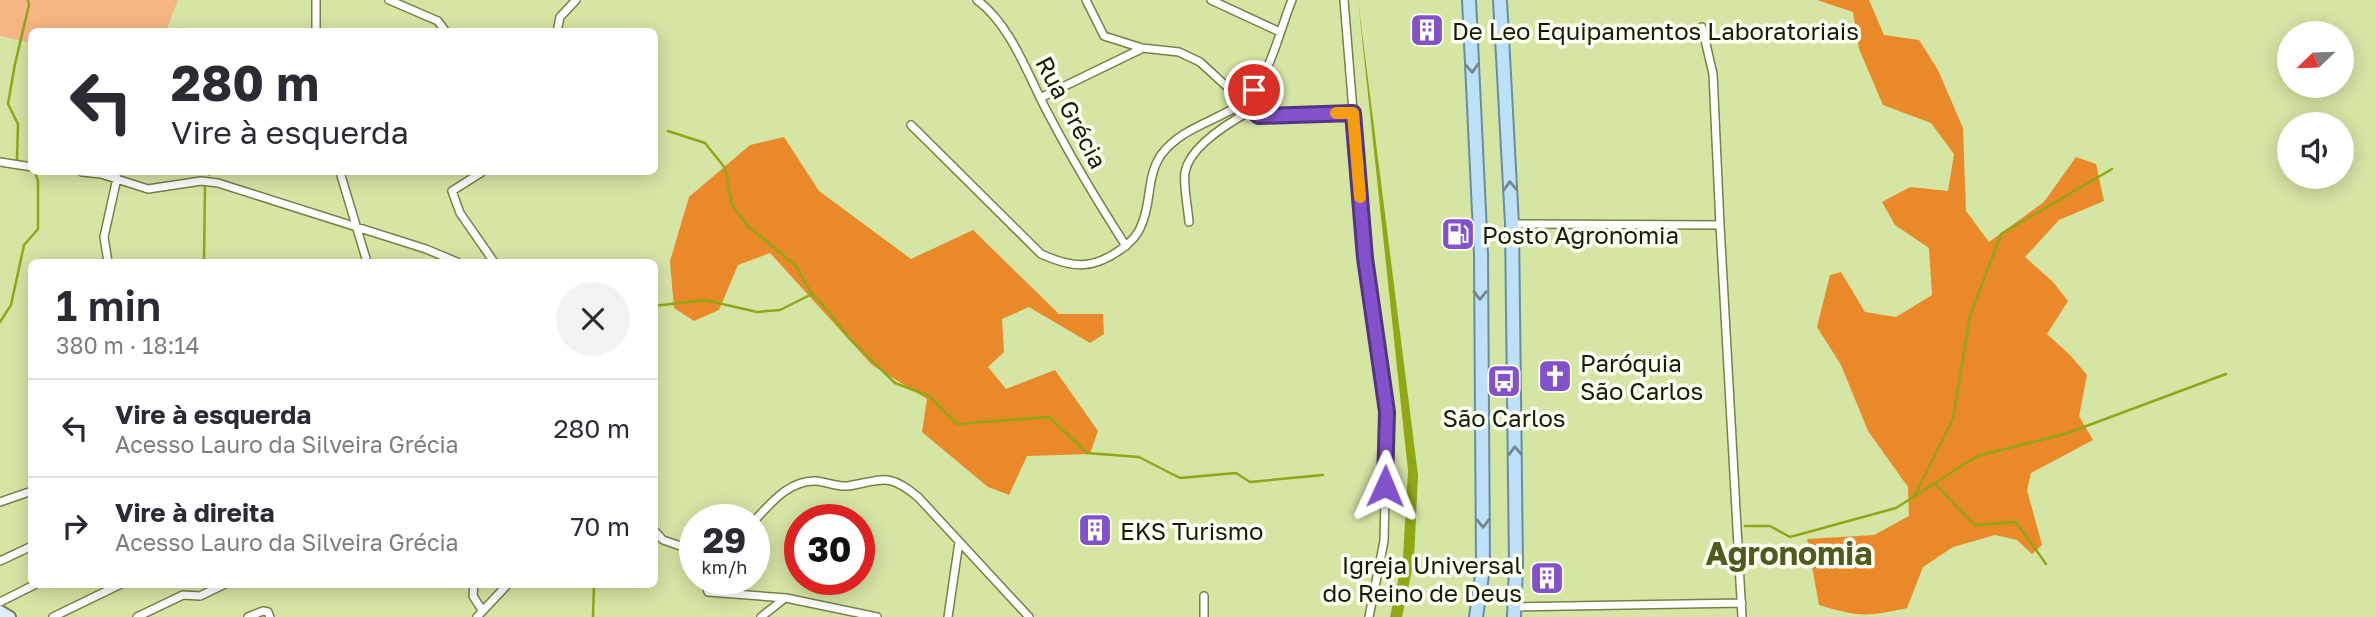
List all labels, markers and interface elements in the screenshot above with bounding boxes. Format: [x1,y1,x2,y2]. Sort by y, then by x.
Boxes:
building icon: De Leo Equipamentos Laboratoriais [1408,11,1446,49]
place label: De Leo Equipamentos Laboratoriais [1452,16,1859,45]
north arrow [2277,21,2354,98]
map controls [2277,21,2354,189]
street label: Rua Grécia [1030,51,1114,173]
text: 280 m [171,53,319,112]
icon: left [56,56,147,147]
pin [1224,60,1284,120]
one-way arrow [1465,63,1480,74]
icon: arrive [1235,71,1273,109]
button: sound [2277,112,2354,189]
text: Vire à esquerda [171,113,409,151]
one-way arrow [1503,180,1518,191]
fuel station icon: Posto Agronomia [1439,215,1477,253]
place label: Posto Agronomia [1482,220,1679,249]
text: 1 min [56,280,161,330]
button: close [556,282,630,356]
one-way arrow [1472,291,1488,301]
text: 380 m · 18:14 [56,331,200,359]
place label: Paróquia São Carlos [1580,348,1703,405]
church icon: Paróquia São Carlos [1536,357,1574,395]
bus stop icon: São Carlos [1485,362,1523,400]
text: Vire à esquerda [115,399,311,430]
place label: São Carlos [1442,403,1566,432]
icon: left [56,409,94,447]
text: 280 m [553,413,630,444]
text: Acesso Lauro da Silveira Grécia [115,430,459,458]
one-way arrow [1507,445,1523,456]
position arrow [1348,449,1422,523]
text: Vire à direita [115,497,275,528]
speed limit sign: 30 [784,504,875,595]
icon: right [56,507,94,545]
text: 70 m [571,511,630,542]
building icon: EKS Turismo [1076,511,1114,549]
place label: EKS Turismo [1120,516,1263,545]
one-way arrow [1475,518,1491,529]
text: 29 [703,519,746,561]
text: Acesso Lauro da Silveira Grécia [115,528,459,556]
district label: Agronomia [1705,534,1873,572]
place label: Igreja Universal do Reino de Deus [1323,550,1522,607]
text: km/h [702,556,747,578]
building icon: Igreja Universal do Reino de Deus [1528,559,1566,597]

